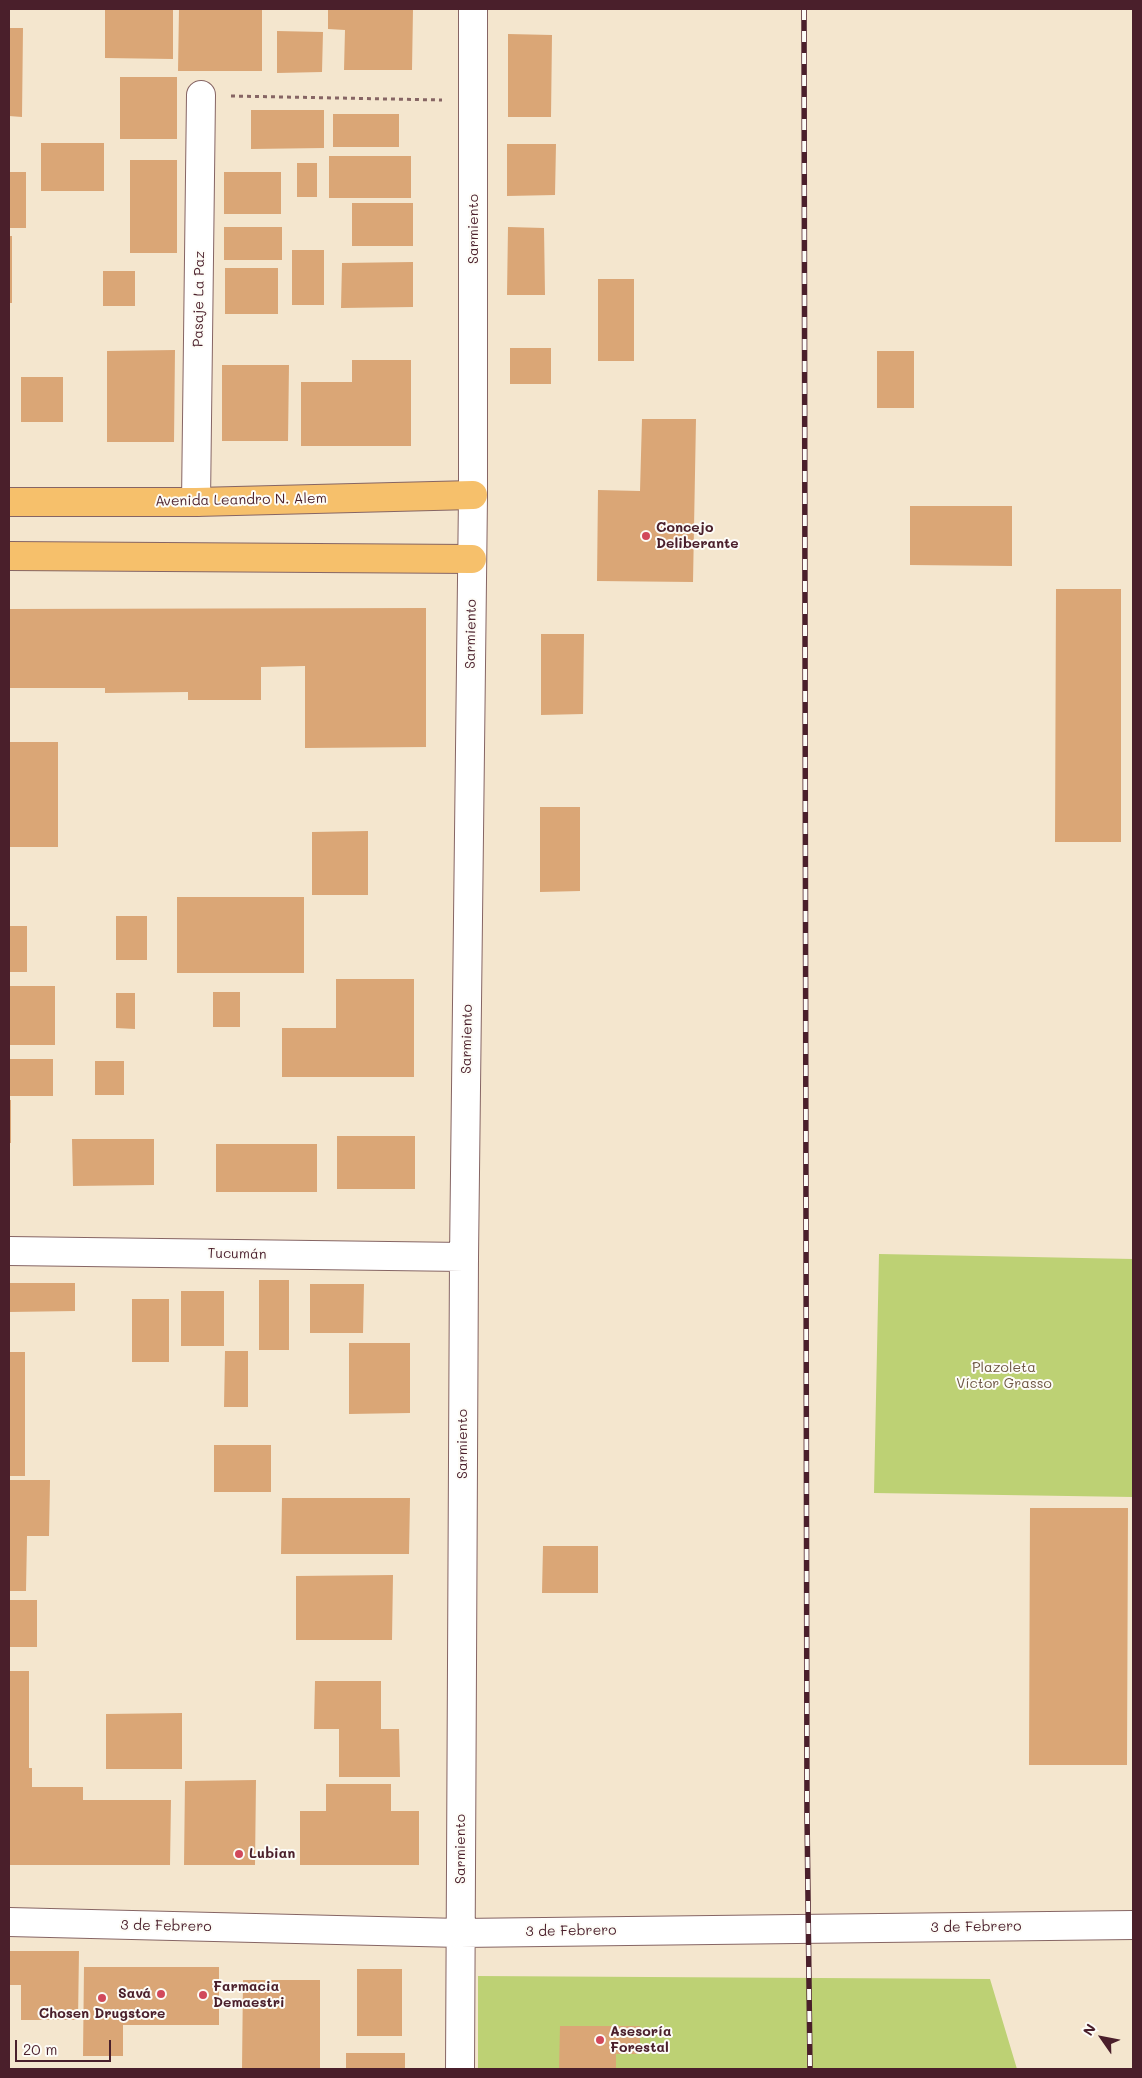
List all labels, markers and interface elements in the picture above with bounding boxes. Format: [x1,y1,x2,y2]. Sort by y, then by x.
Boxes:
street label: Sarmiento [466,194,482,264]
street label: Pasaje La Paz [190,251,208,347]
street label: Avenida Leandro N. Alem [155,490,327,510]
place label: Concejo Deliberante [656,520,739,552]
marker: Concejo Deliberante [640,530,652,542]
street label: Sarmiento [462,599,480,669]
street label: Sarmiento [458,1004,476,1074]
street label: Tucumán [207,1245,267,1263]
park label: Plazoleta Víctor Grasso [956,1360,1052,1392]
street label: Sarmiento [455,1409,471,1479]
street label: Sarmiento [453,1814,469,1884]
place label: Lubian [249,1846,295,1862]
marker: Lubian [233,1848,245,1860]
street label: 3 de Febrero [120,1917,212,1935]
street label: 3 de Febrero [930,1918,1022,1936]
street label: 3 de Febrero [525,1922,617,1940]
place label: Farmacia Demaestri [213,1979,285,2011]
place label: Savá [118,1986,151,2002]
marker: Savá [155,1988,167,2000]
marker: Farmacia Demaestri [197,1989,209,2001]
marker: Chosen Drugstore [96,1992,108,2004]
place label: Chosen Drugstore [39,2006,165,2022]
north arrow [1077,2013,1127,2063]
text: N [1078,2020,1100,2039]
place label: Asesoría Forestal [610,2024,672,2056]
scale bar [18,2030,114,2062]
marker: Asesoría Forestal [594,2034,606,2046]
text: 20 m [23,2039,57,2059]

